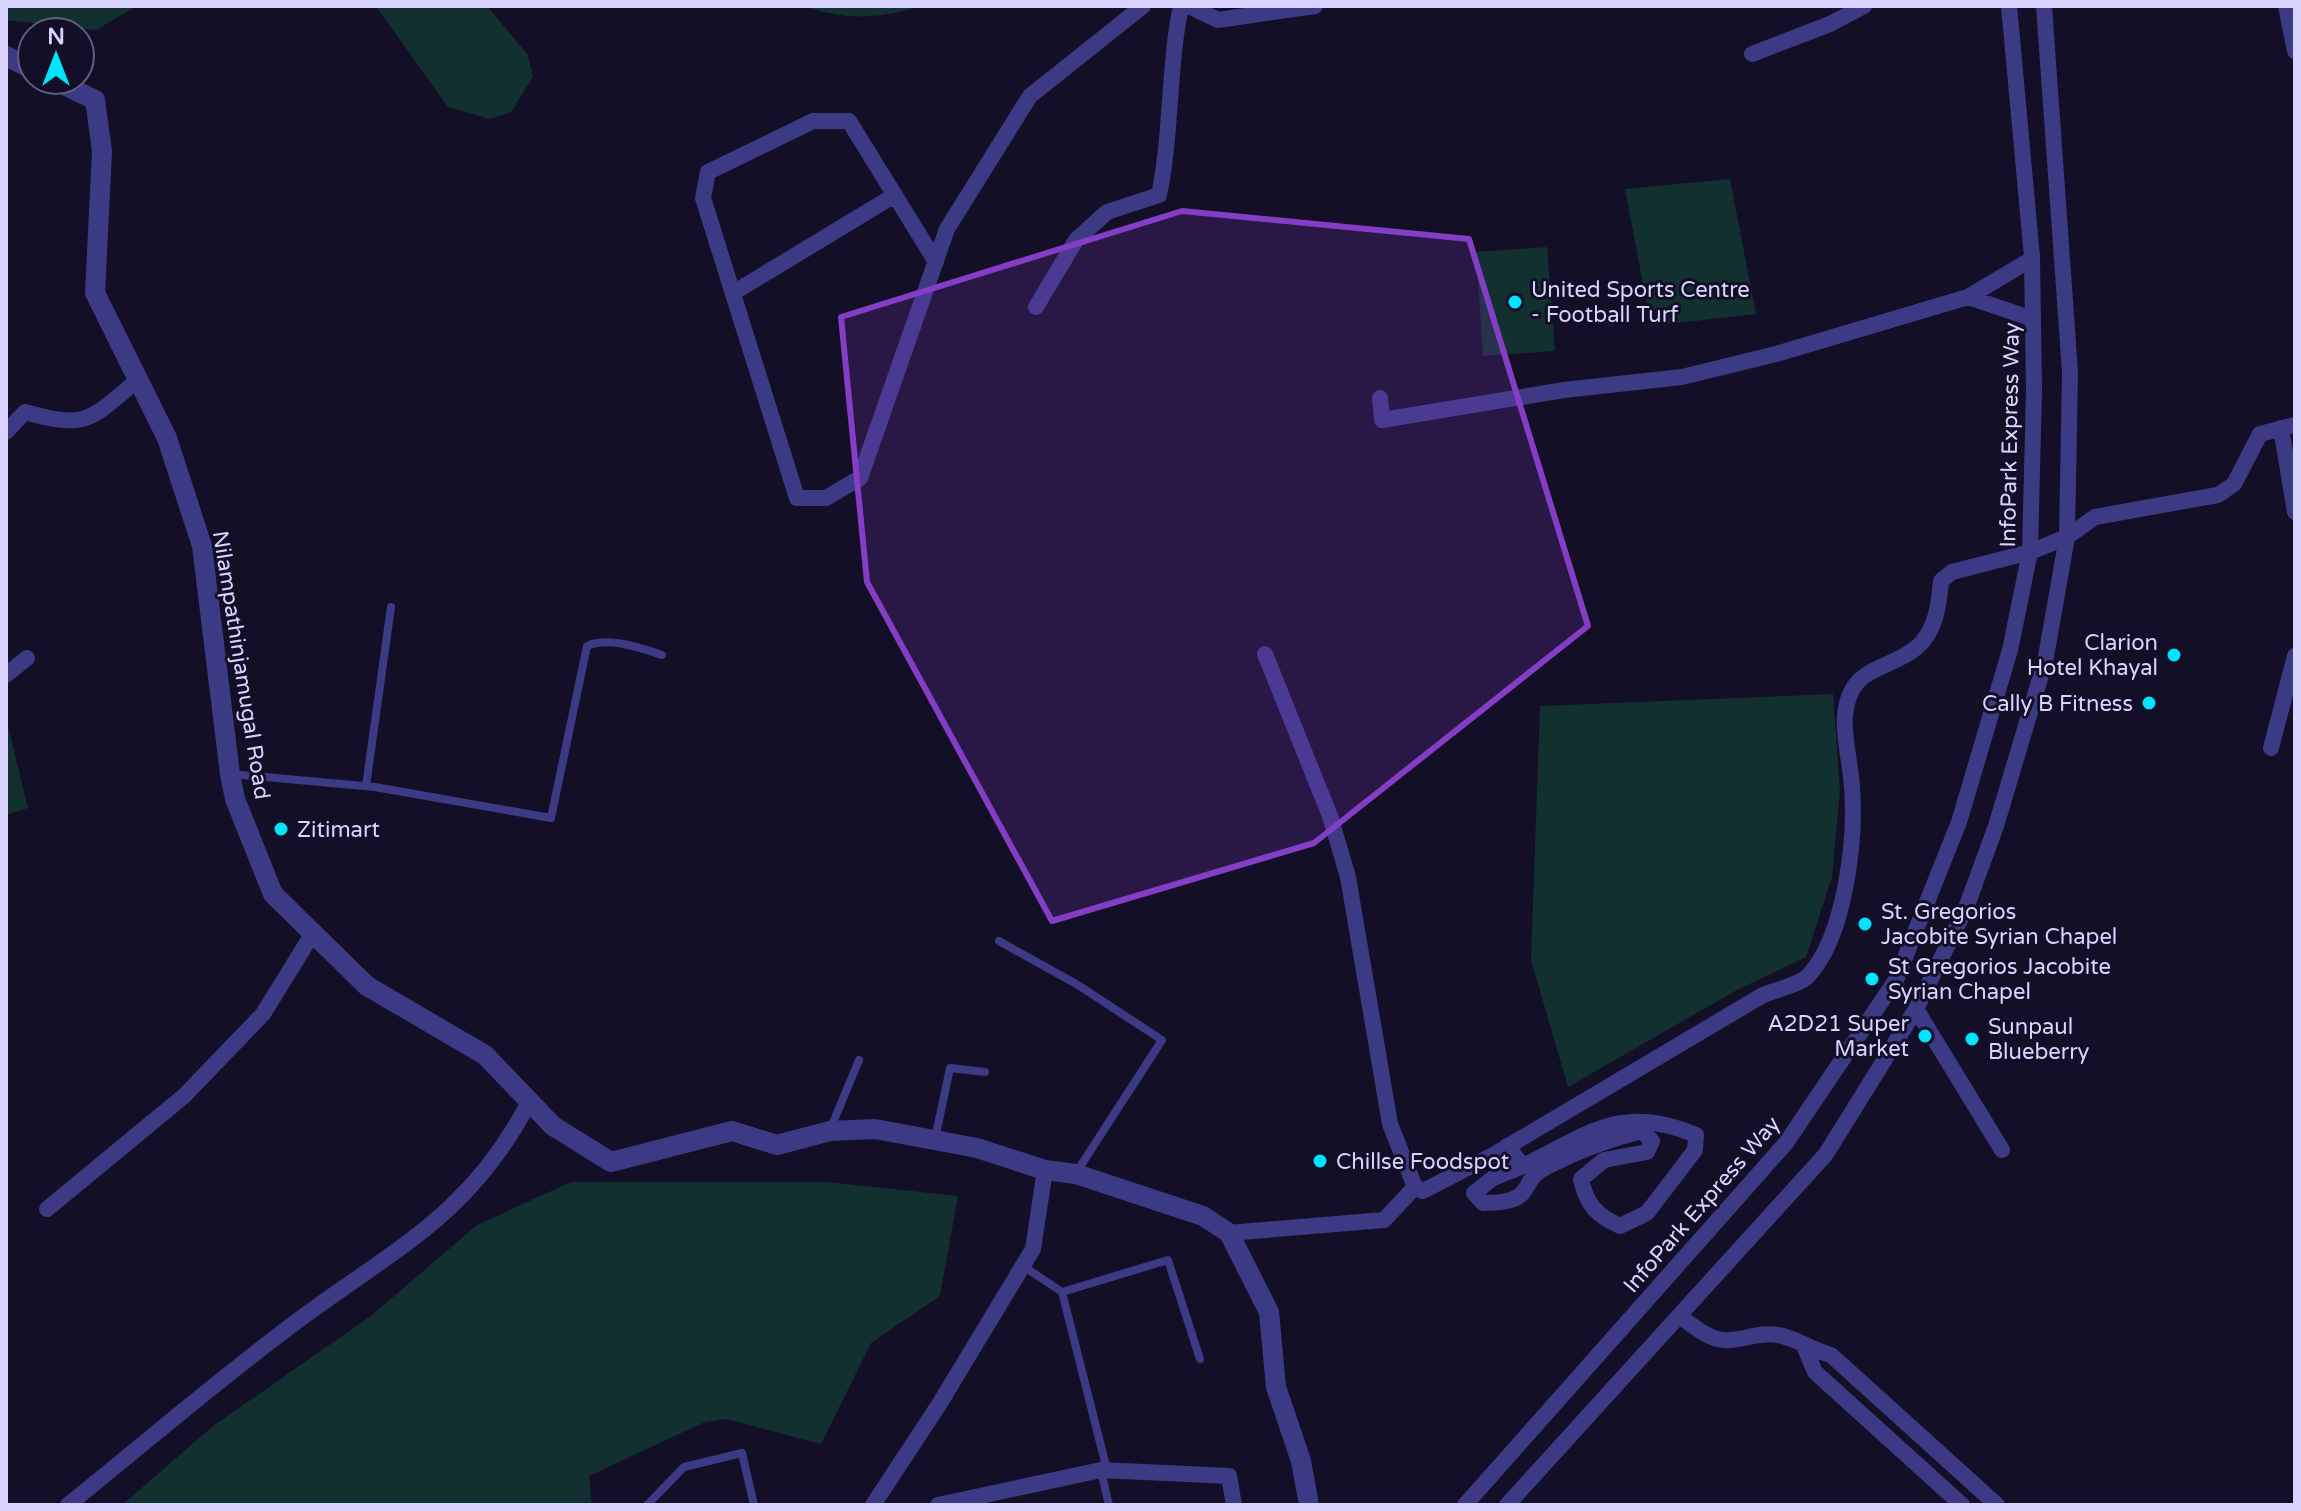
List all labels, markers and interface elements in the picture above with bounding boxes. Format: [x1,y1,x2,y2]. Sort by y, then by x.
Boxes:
north arrow [16,16,96,96]
text: N [47,24,65,50]
place label: United Sports Centre - Football Turf [1531,277,1750,328]
marker: United Sports Centre - Football Turf [1506,293,1524,311]
street label: InfoPark Express Way [1995,322,2025,548]
street label: Nilampathinjamugal Road [207,529,275,801]
place label: Clarion Hotel Khayal [2027,630,2158,681]
marker: Clarion Hotel Khayal [2165,646,2183,664]
place label: Cally B Fitness [1982,691,2133,717]
marker: Cally B Fitness [2140,694,2158,712]
place label: Zitimart [297,817,380,843]
marker: Zitimart [272,820,290,838]
place label: St. Gregorios Jacobite Syrian Chapel [1881,899,2117,950]
marker: St. Gregorios Jacobite Syrian Chapel [1856,915,1874,933]
place label: St Gregorios Jacobite Syrian Chapel [1888,954,2111,1005]
marker: St Gregorios Jacobite Syrian Chapel [1863,970,1881,988]
place label: A2D21 Super Market [1767,1011,1910,1062]
place label: Sunpaul Blueberry [1988,1014,2090,1065]
marker: A2D21 Super Market [1916,1027,1934,1045]
marker: Sunpaul Blueberry [1963,1030,1981,1048]
street label: InfoPark Express Way [1618,1111,1786,1298]
place label: Chillse Foodspot [1336,1149,1509,1175]
marker: Chillse Foodspot [1311,1152,1329,1170]

